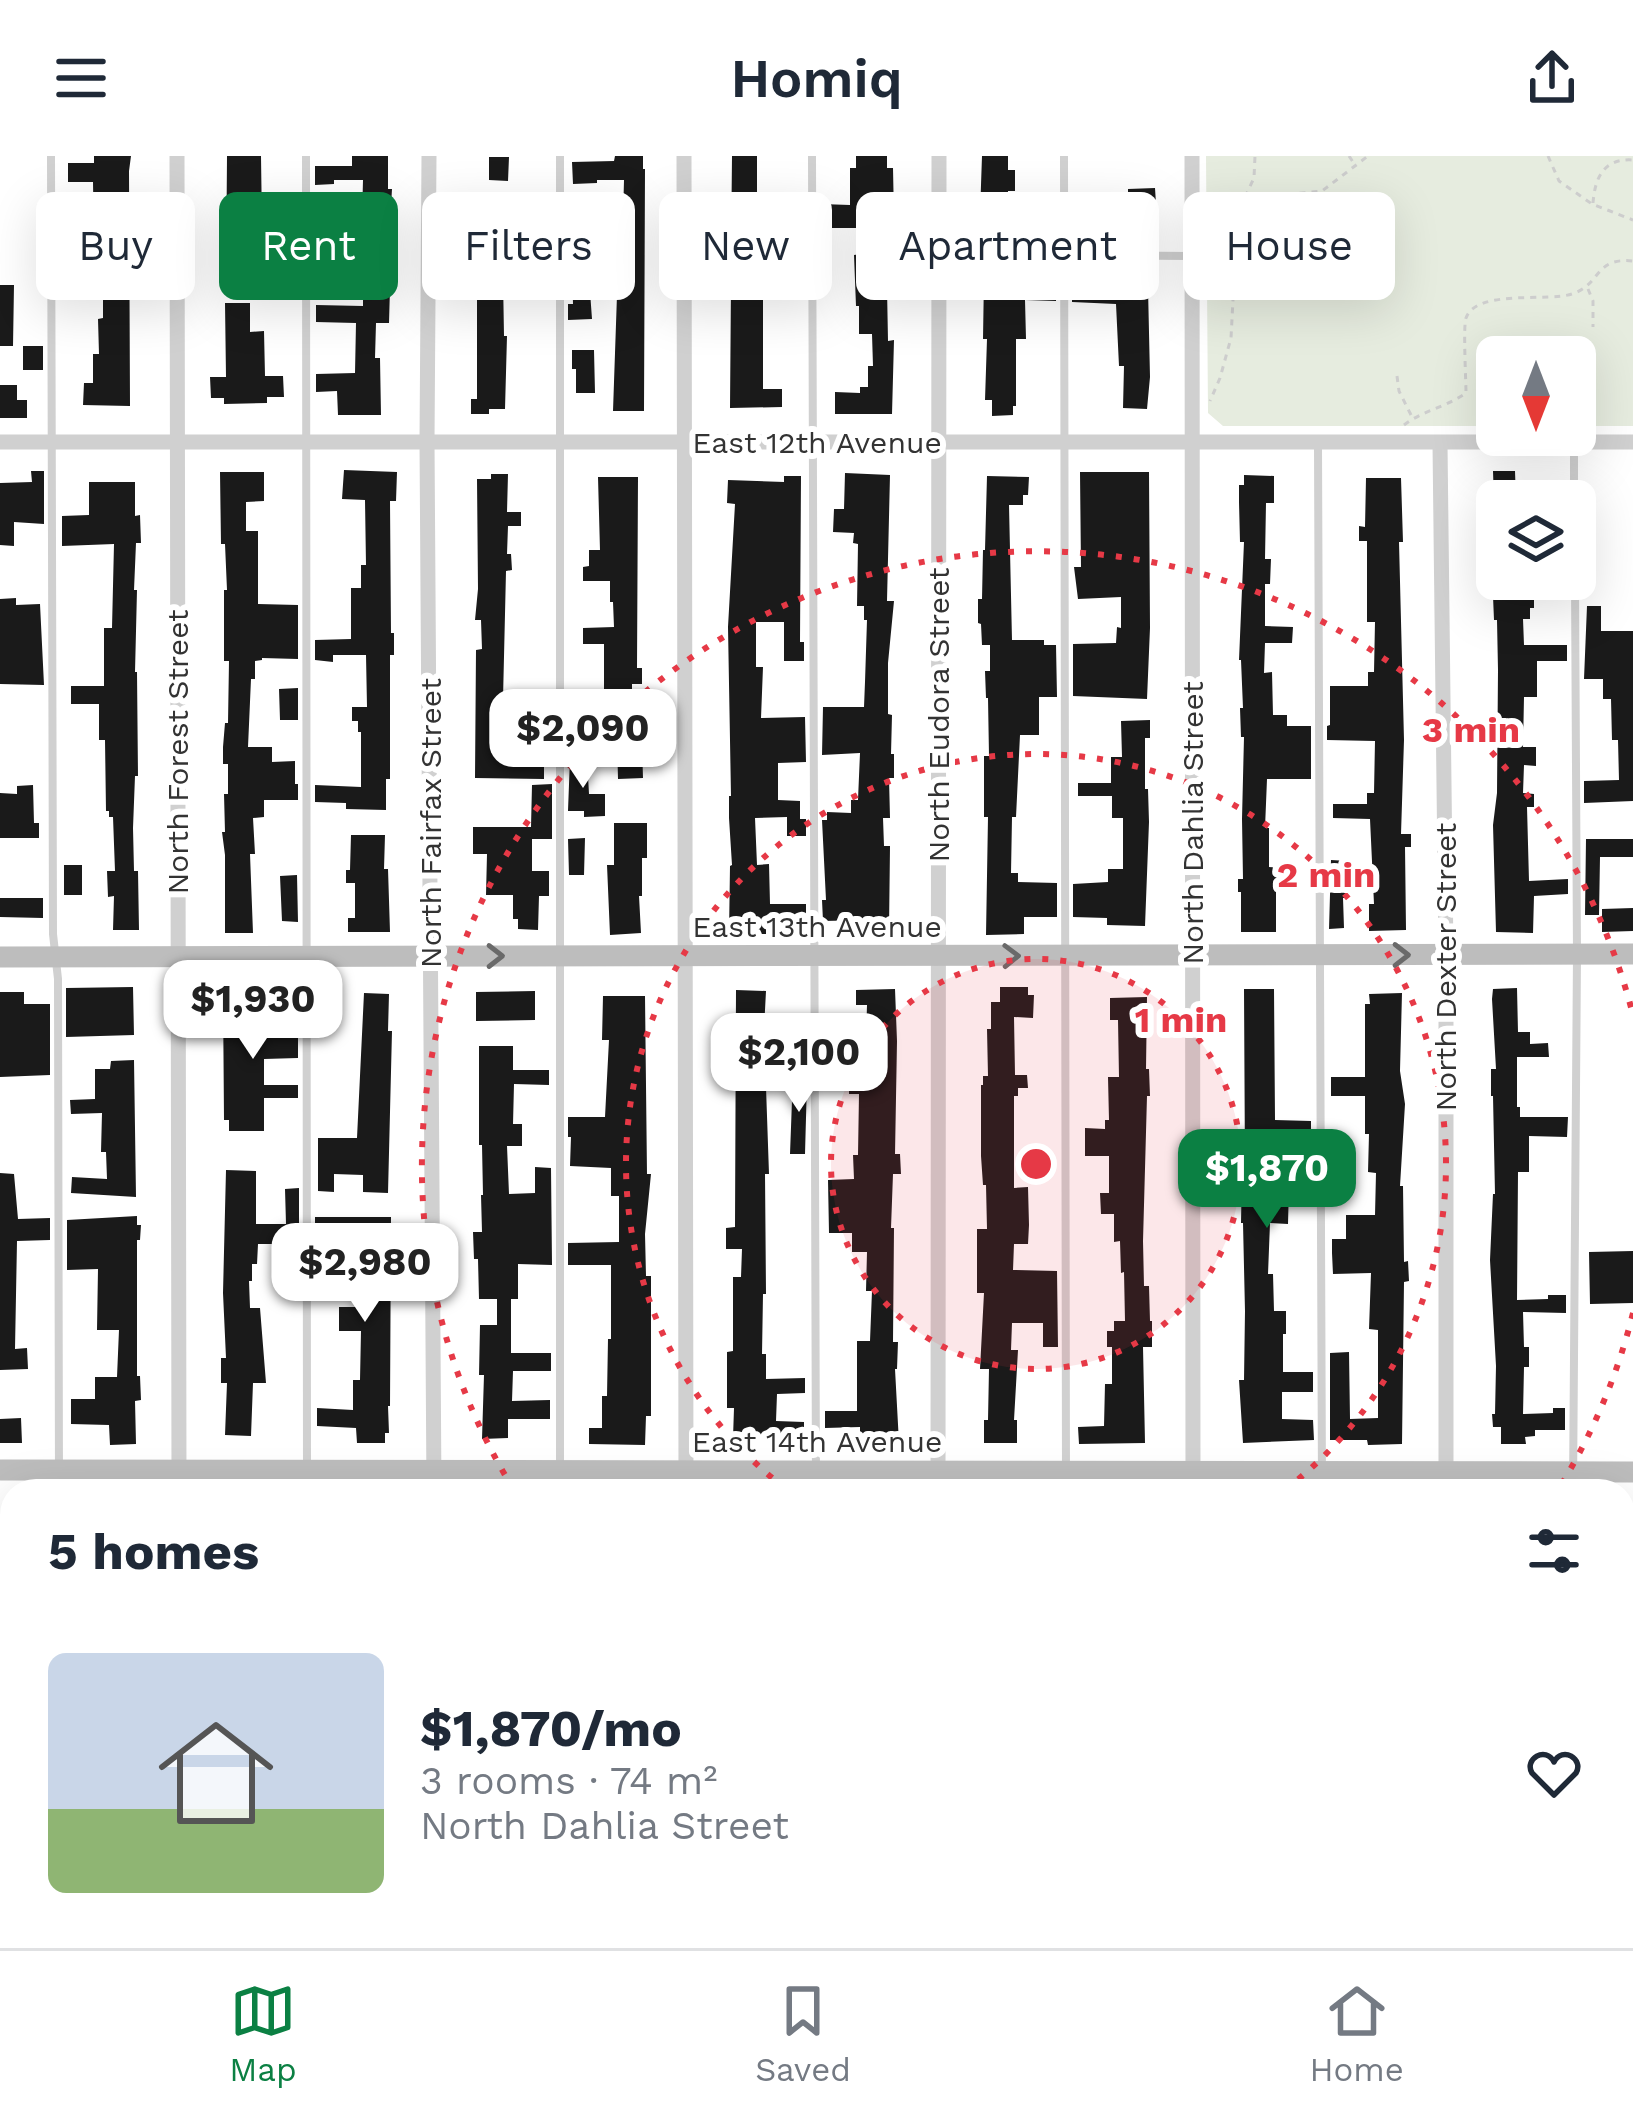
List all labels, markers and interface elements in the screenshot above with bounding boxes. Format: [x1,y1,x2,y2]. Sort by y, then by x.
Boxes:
icon: menu [48,45,114,111]
icon: share [1519,45,1585,111]
text: Homiq [730,47,903,110]
chip: Buy [36,192,195,300]
chip: Rent [219,192,398,300]
chip: Filters [422,192,635,300]
chip: New [659,192,832,300]
chip: Apartment [856,192,1159,300]
chip: House [1183,192,1395,300]
north arrow [1476,336,1596,456]
map controls [1476,336,1596,600]
street label: East 12th Avenue [692,425,942,460]
button: layers [1476,480,1596,600]
street label: North Eudora Street [921,567,956,863]
street label: North Forest Street [160,609,195,895]
street label: North Fairfax Street [413,677,448,968]
street label: North Dahlia Street [1175,681,1210,965]
pin: $2,090 [485,689,681,791]
text: $2,090 [516,705,650,750]
text: 3 min [1422,709,1520,751]
street label: North Dexter Street [1428,822,1463,1111]
text: 2 min [1277,854,1375,896]
street label: East 13th Avenue [692,909,942,944]
one-way arrow [1393,942,1411,968]
one-way arrow [487,943,505,969]
one-way arrow [1003,943,1021,969]
pin: $1,930 [155,960,351,1062]
text: $1,930 [190,976,316,1021]
text: 1 min [1135,999,1227,1041]
pin: $2,100 [701,1013,897,1115]
text: $2,100 [738,1029,860,1074]
pin: $1,870 [1169,1129,1365,1231]
centre of rings [1015,1143,1057,1185]
text: $1,870 [1205,1145,1329,1190]
pin: $2,980 [267,1223,463,1325]
text: $2,980 [298,1239,432,1284]
street label: East 14th Avenue [692,1424,942,1459]
icon: filters [1521,1518,1587,1584]
text: 5 homes [48,1522,259,1581]
text: $1,870/mo [420,1699,682,1758]
icon: home [144,1701,288,1845]
icon: heart [1521,1740,1587,1806]
text: 3 rooms · 74 m² [420,1758,718,1803]
text: North Dahlia Street [420,1803,789,1848]
tab: Map [229,1978,297,2089]
tab: Saved [755,1978,851,2089]
tab: Home [1309,1978,1404,2089]

